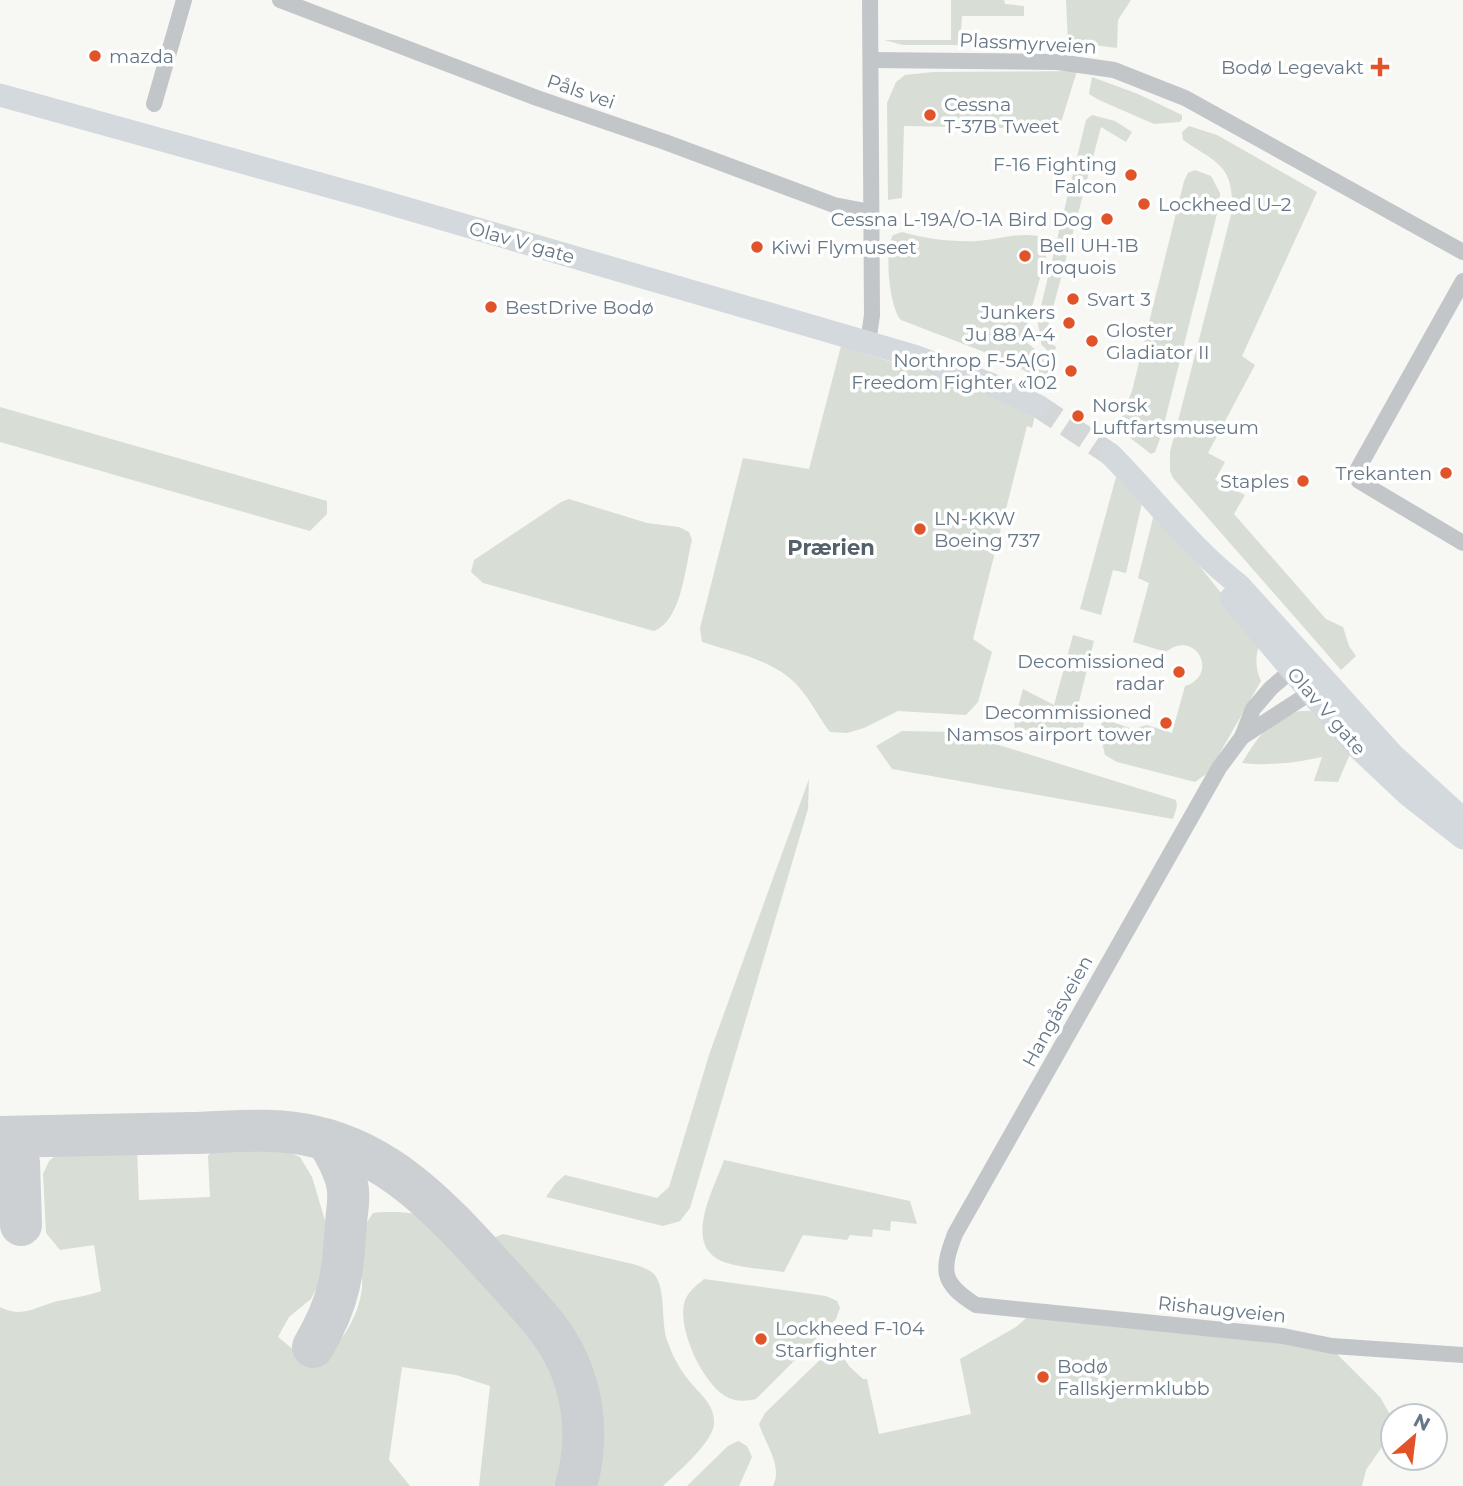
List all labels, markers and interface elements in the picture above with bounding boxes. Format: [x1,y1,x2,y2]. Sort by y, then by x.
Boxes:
street label: Plassmyrveien [959,28,1097,59]
place label: mazda [109,45,174,68]
marker: mazda [87,48,103,64]
place label: Bodø Legevakt [1221,56,1364,79]
marker: Bodø Legevakt [1370,57,1390,77]
street label: Påls vei [544,69,618,114]
place label: Cessna T-37B Tweet [944,93,1060,138]
marker: Cessna T-37B Tweet [922,107,938,123]
place label: F-16 Fighting Falcon [993,153,1117,198]
marker: F-16 Fighting Falcon [1123,167,1139,183]
place label: Lockheed U–2 [1158,193,1292,216]
marker: Lockheed U–2 [1136,196,1152,212]
place label: Cessna L-19A/O-1A Bird Dog [831,208,1093,231]
marker: Cessna L-19A/O-1A Bird Dog [1099,211,1115,227]
street label: Olav V gate [466,216,577,269]
place label: Bell UH-1B Iroquois [1039,234,1139,279]
place label: Kiwi Flymuseet [771,236,917,259]
marker: Kiwi Flymuseet [749,239,765,255]
marker: Bell UH-1B Iroquois [1017,248,1033,264]
place label: Svart 3 [1087,288,1151,311]
marker: Svart 3 [1065,291,1081,307]
place label: BestDrive Bodø [505,296,654,319]
marker: BestDrive Bodø [483,299,499,315]
place label: Junkers Ju 88 A-4 [964,301,1055,346]
marker: Junkers Ju 88 A-4 [1061,315,1077,331]
place label: Gloster Gladiator II [1106,319,1210,364]
marker: Gloster Gladiator II [1084,333,1100,349]
place label: Northrop F-5A(G) Freedom Fighter «102 [851,349,1057,394]
marker: Northrop F-5A(G) Freedom Fighter «102 [1063,363,1079,379]
place label: Norsk Luftfartsmuseum [1092,394,1259,439]
marker: Norsk Luftfartsmuseum [1070,408,1086,424]
place label: Trekanten [1336,462,1432,485]
marker: Trekanten [1438,465,1454,481]
place label: Staples [1220,470,1289,493]
marker: Staples [1295,473,1311,489]
place label: LN-KKW Boeing 737 [934,507,1040,552]
marker: LN-KKW Boeing 737 [912,521,928,537]
district label: Prærien [787,535,875,560]
place label: Decomissioned radar [1017,650,1165,695]
street label: Olav V gate [1282,663,1371,760]
marker: Decomissioned radar [1171,664,1187,680]
place label: Decommissioned Namsos airport tower [946,701,1152,746]
marker: Decommissioned Namsos airport tower [1158,715,1174,731]
street label: Hangåsveien [1017,952,1097,1071]
street label: Rishaugveien [1157,1291,1287,1328]
place label: Lockheed F-104 Starfighter [775,1317,925,1362]
marker: Lockheed F-104 Starfighter [753,1331,769,1347]
place label: Bodø Fallskjermklubb [1057,1355,1210,1400]
marker: Bodø Fallskjermklubb [1035,1369,1051,1385]
north arrow [1379,1402,1449,1472]
text: N [1410,1409,1434,1436]

